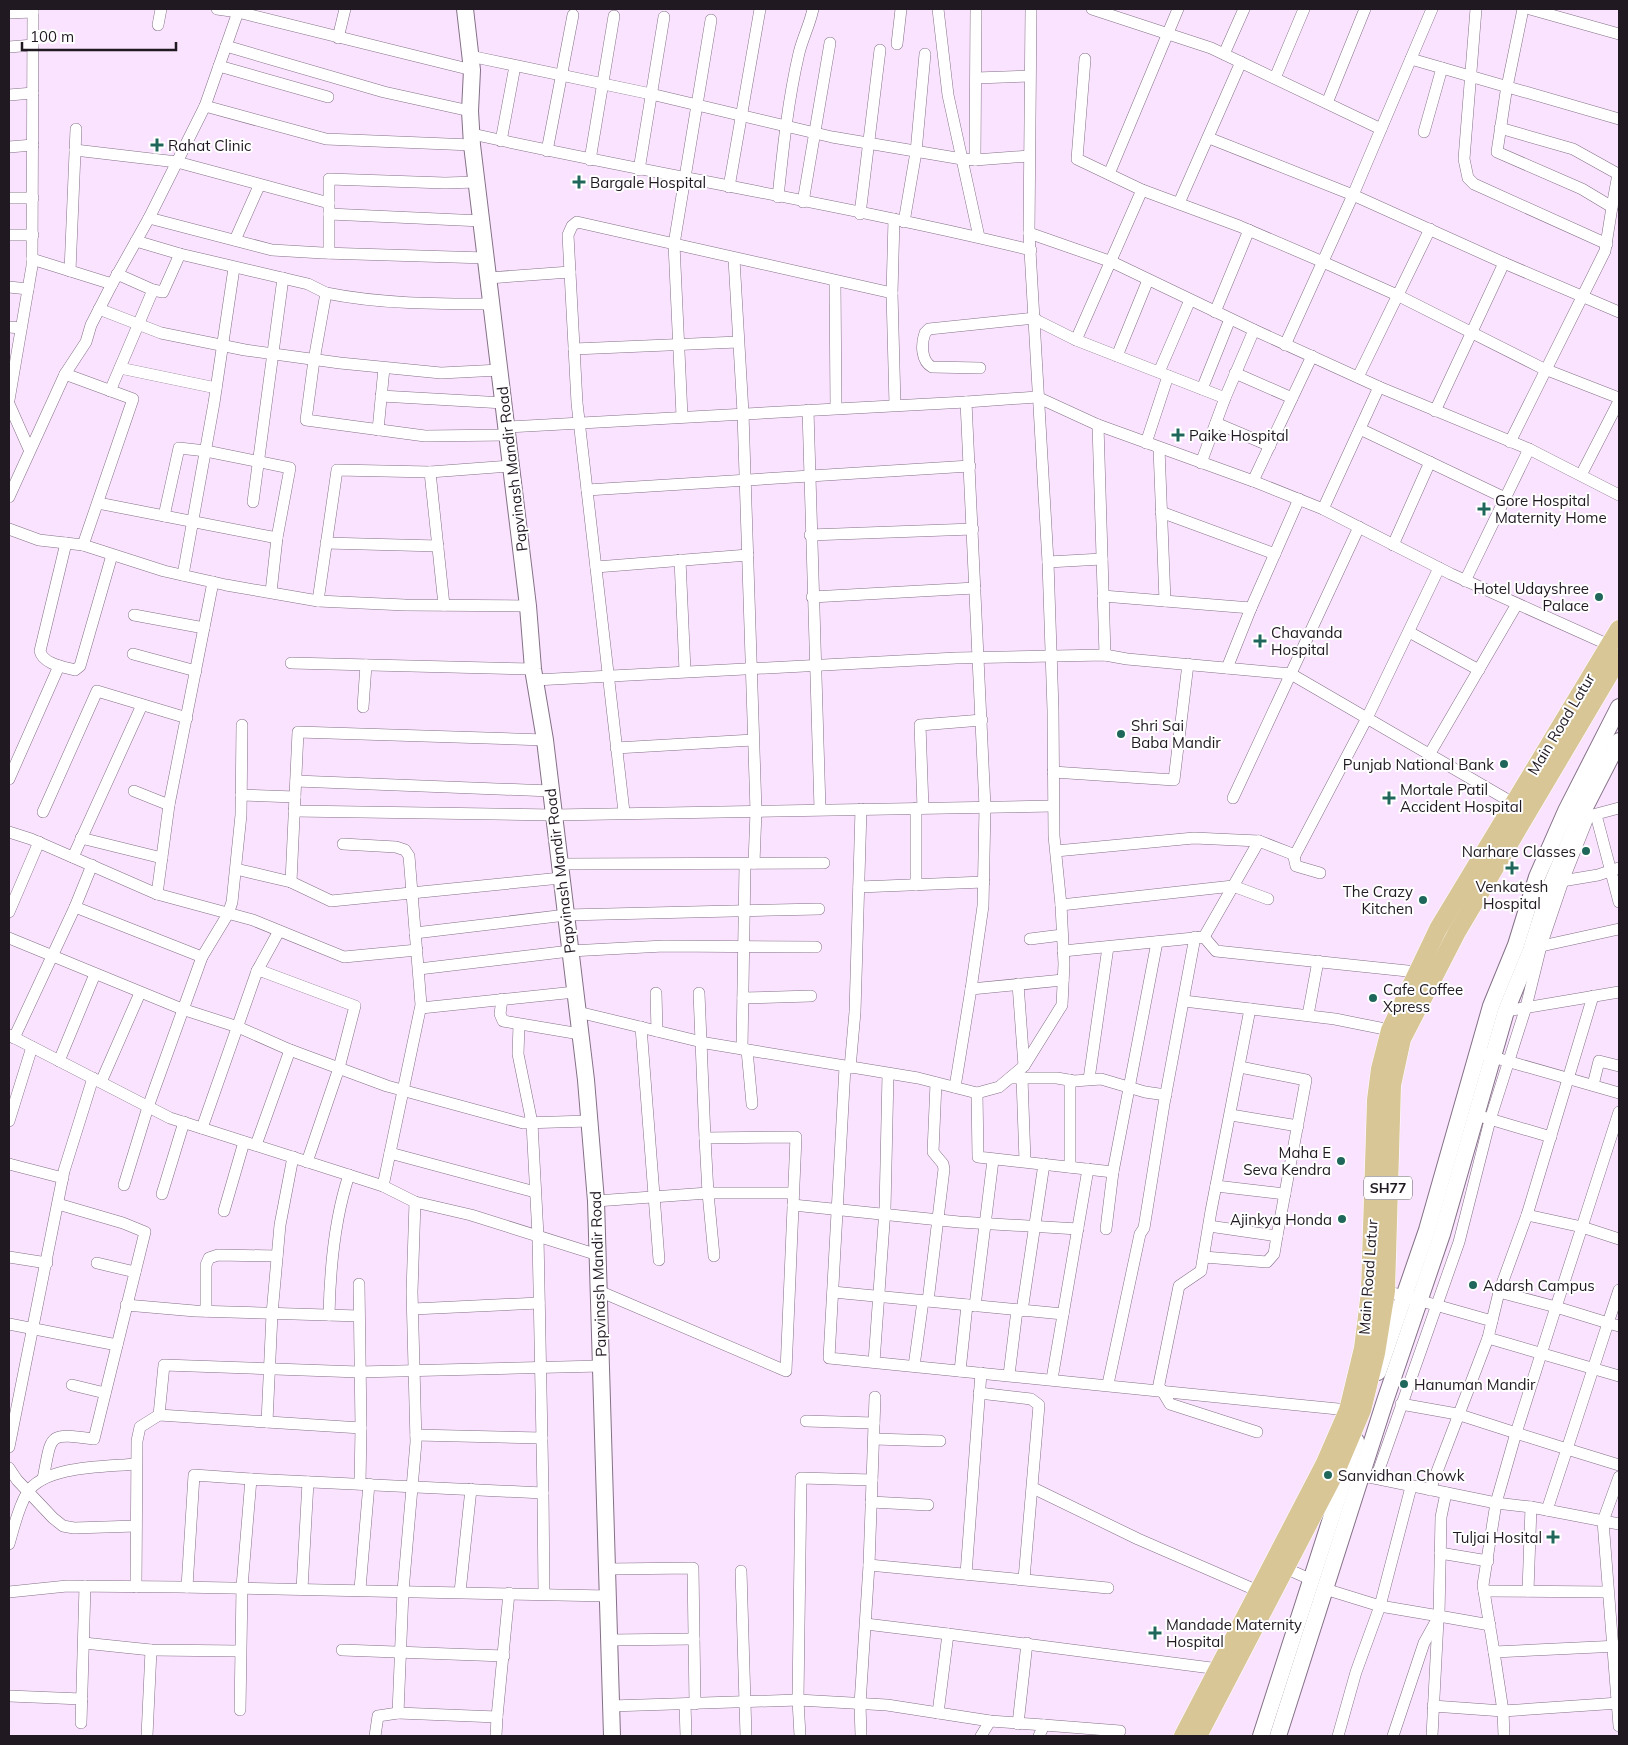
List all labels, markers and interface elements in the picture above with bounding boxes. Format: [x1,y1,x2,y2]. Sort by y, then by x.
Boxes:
scale bar [22,20,176,52]
text: 100 m [30,27,74,46]
place label: Rahat Clinic [168,136,252,155]
marker: Rahat Clinic [150,138,164,152]
place label: Bargale Hospital [590,173,706,192]
marker: Bargale Hospital [572,175,586,189]
street label: Papvinash Mandir Road [492,385,532,553]
place label: Paike Hospital [1189,426,1288,445]
marker: Paike Hospital [1171,428,1185,442]
place label: Gore Hospital Maternity Home [1495,491,1607,527]
marker: Gore Hospital Maternity Home [1477,502,1491,516]
place label: Hotel Udayshree Palace [1474,579,1589,615]
marker: Hotel Udayshree Palace [1593,591,1605,603]
place label: Chavanda Hospital [1271,623,1343,659]
marker: Chavanda Hospital [1253,634,1267,648]
street label: Main Road Latur [1523,669,1599,778]
place label: Shri Sai Baba Mandir [1131,716,1221,752]
marker: Shri Sai Baba Mandir [1115,728,1127,740]
place label: Punjab National Bank [1343,755,1494,774]
marker: Punjab National Bank [1498,758,1510,770]
place label: Mortale Patil Accident Hospital [1400,780,1522,816]
street label: Papvinash Mandir Road [540,787,580,955]
marker: Mortale Patil Accident Hospital [1382,791,1396,805]
place label: Narhare Classes [1462,842,1576,861]
marker: Narhare Classes [1580,845,1592,857]
marker: Venkatesh Hospital [1505,861,1519,875]
place label: Venkatesh Hospital [1476,877,1548,913]
place label: The Crazy Kitchen [1343,882,1413,918]
marker: The Crazy Kitchen [1417,894,1429,906]
place label: Cafe Coffee Xpress [1383,980,1463,1016]
marker: Cafe Coffee Xpress [1367,992,1379,1004]
place label: Maha E Seva Kendra [1243,1143,1331,1179]
marker: Maha E Seva Kendra [1335,1155,1347,1167]
road number: SH77 [1364,1176,1412,1200]
street label: Papvinash Mandir Road [586,1191,610,1357]
place label: Ajinkya Honda [1230,1210,1332,1229]
marker: Ajinkya Honda [1336,1213,1348,1225]
street label: Main Road Latur [1354,1218,1382,1335]
place label: Adarsh Campus [1483,1276,1595,1295]
marker: Adarsh Campus [1467,1279,1479,1291]
place label: Hanuman Mandir [1414,1375,1536,1394]
marker: Hanuman Mandir [1398,1378,1410,1390]
place label: Sanvidhan Chowk [1338,1466,1465,1485]
marker: Sanvidhan Chowk [1322,1469,1334,1481]
place label: Tuljai Hosital [1453,1528,1542,1547]
marker: Tuljai Hosital [1546,1530,1560,1544]
place label: Mandade Maternity Hospital [1166,1615,1302,1651]
marker: Mandade Maternity Hospital [1148,1626,1162,1640]

